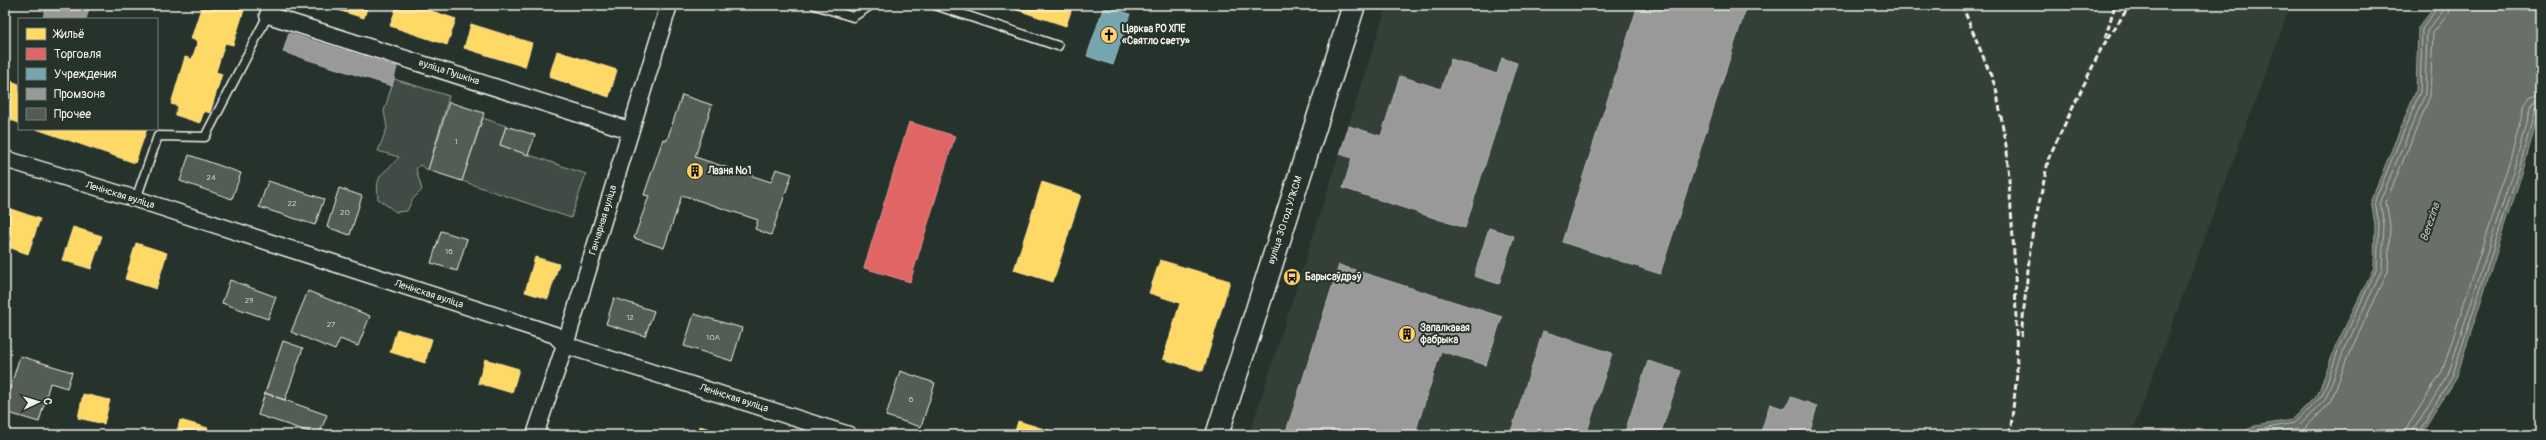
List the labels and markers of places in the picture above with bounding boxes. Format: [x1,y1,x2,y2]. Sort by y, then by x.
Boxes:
place label: Царква РО ХПЕ «Святло свету» [1121,23,1191,47]
church icon: Царква РО ХПЕ «Святло свету» [1099,25,1119,45]
building icon: Лазня №1 [685,161,705,181]
place label: Лазня №1 [707,165,751,177]
bus stop icon: Барысаўдрэў [1282,267,1302,287]
place label: Барысаўдрэў [1305,271,1362,283]
place label: Запалкавая фабрыка [1420,322,1470,346]
building icon: Запалкавая фабрыка [1397,324,1417,344]

